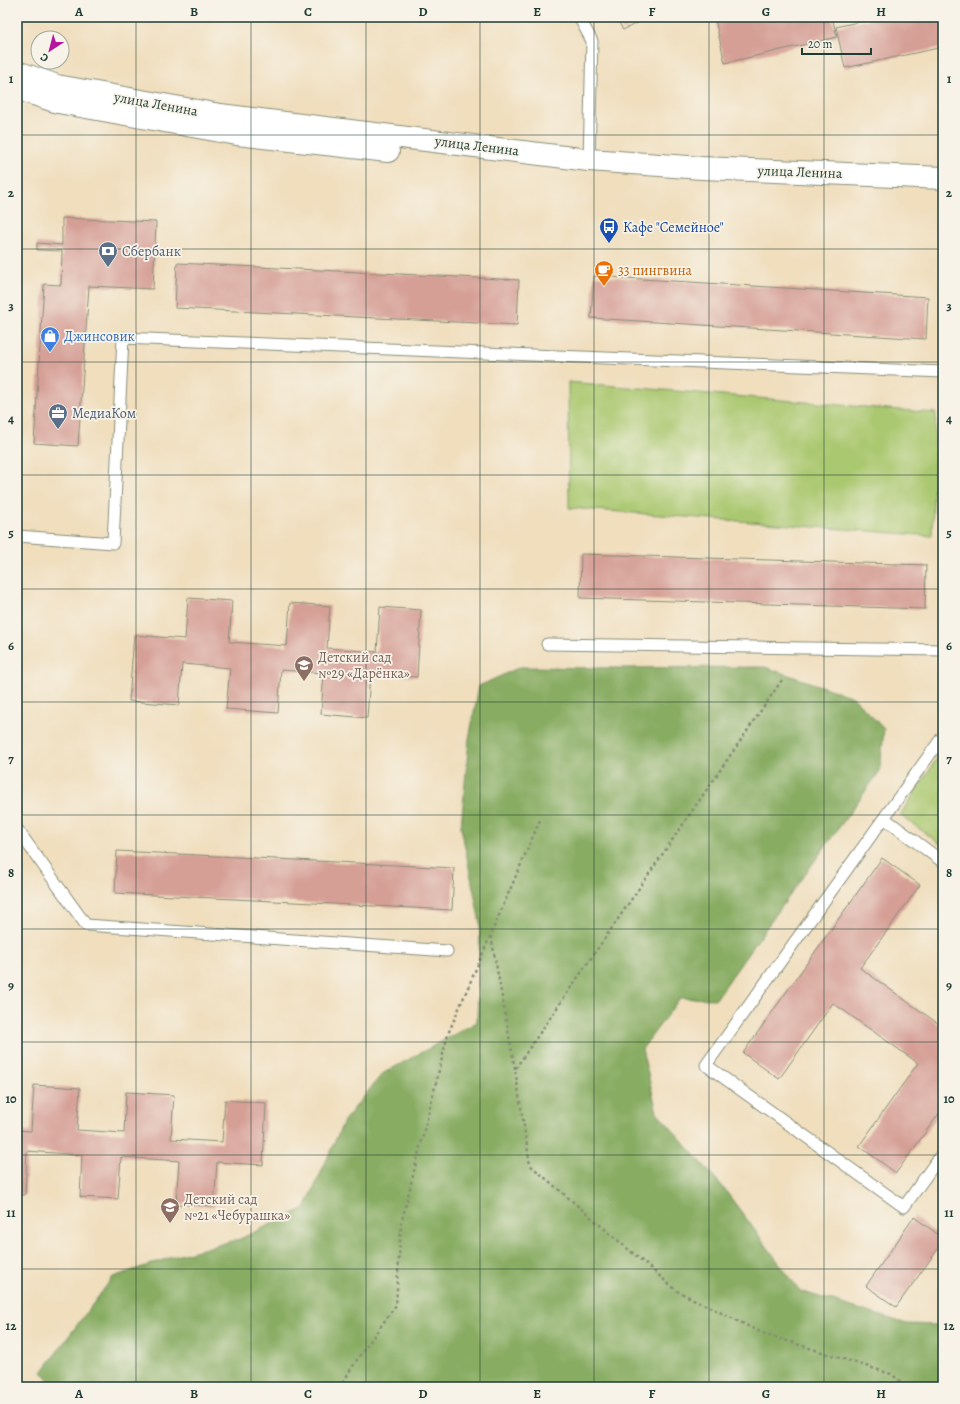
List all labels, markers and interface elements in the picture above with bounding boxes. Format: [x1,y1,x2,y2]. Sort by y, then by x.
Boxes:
text: A [74,3,84,20]
text: B [190,3,198,20]
text: C [304,3,312,20]
text: D [418,3,428,20]
text: E [533,3,541,20]
text: F [649,3,656,20]
text: G [762,3,770,20]
text: H [876,3,886,20]
north arrow [30,30,70,70]
scale bar [802,30,871,56]
text: 20 m [808,36,832,52]
text: С [37,49,52,66]
text: 1 [9,70,14,87]
text: 1 [947,70,952,87]
street label: улица Ленина [112,87,200,121]
street label: улица Ленина [433,131,521,161]
street label: улица Ленина [756,161,843,183]
text: 2 [8,184,15,201]
text: 2 [946,184,953,201]
bus stop icon: Кафе "Семейное" [598,216,620,244]
place label: Кафе "Семейное" [623,218,724,237]
bank icon: Сбербанк [97,240,119,268]
place label: Сбербанк [122,242,181,261]
cafe icon: 33 пингвина [593,259,615,287]
place label: 33 пингвина [618,261,693,280]
text: 3 [8,297,14,314]
text: 3 [946,297,952,314]
shop icon: Джинсовик [39,325,61,353]
place label: Джинсовик [64,327,135,346]
office icon: МедиаКом [47,402,69,430]
place label: МедиаКом [72,404,136,423]
text: 4 [8,410,14,427]
text: 4 [946,410,952,427]
text: 5 [8,524,14,541]
text: 5 [946,524,952,541]
text: 6 [8,637,14,654]
text: 6 [946,637,952,654]
place label: Детский сад №29 «Дарёнка» [318,648,410,683]
school or university icon: Детский сад №29 «Дарёнка» [293,654,315,682]
text: 7 [8,750,14,767]
text: 7 [946,750,952,767]
text: 8 [8,864,14,881]
text: 8 [946,864,952,881]
text: 9 [8,977,14,994]
text: 9 [946,977,952,994]
text: 10 [5,1090,17,1107]
text: 10 [943,1090,955,1107]
place label: Детский сад №21 «Чебурашка» [184,1190,290,1225]
school or university icon: Детский сад №21 «Чебурашка» [159,1196,181,1224]
text: 11 [6,1204,16,1221]
text: 11 [944,1204,954,1221]
text: 12 [6,1317,17,1334]
text: 12 [944,1317,955,1334]
text: A [74,1385,84,1402]
text: B [190,1385,198,1402]
text: C [304,1385,312,1402]
text: D [418,1385,428,1402]
text: E [533,1385,541,1402]
text: F [649,1385,656,1402]
text: G [762,1385,770,1402]
text: H [876,1385,886,1402]

